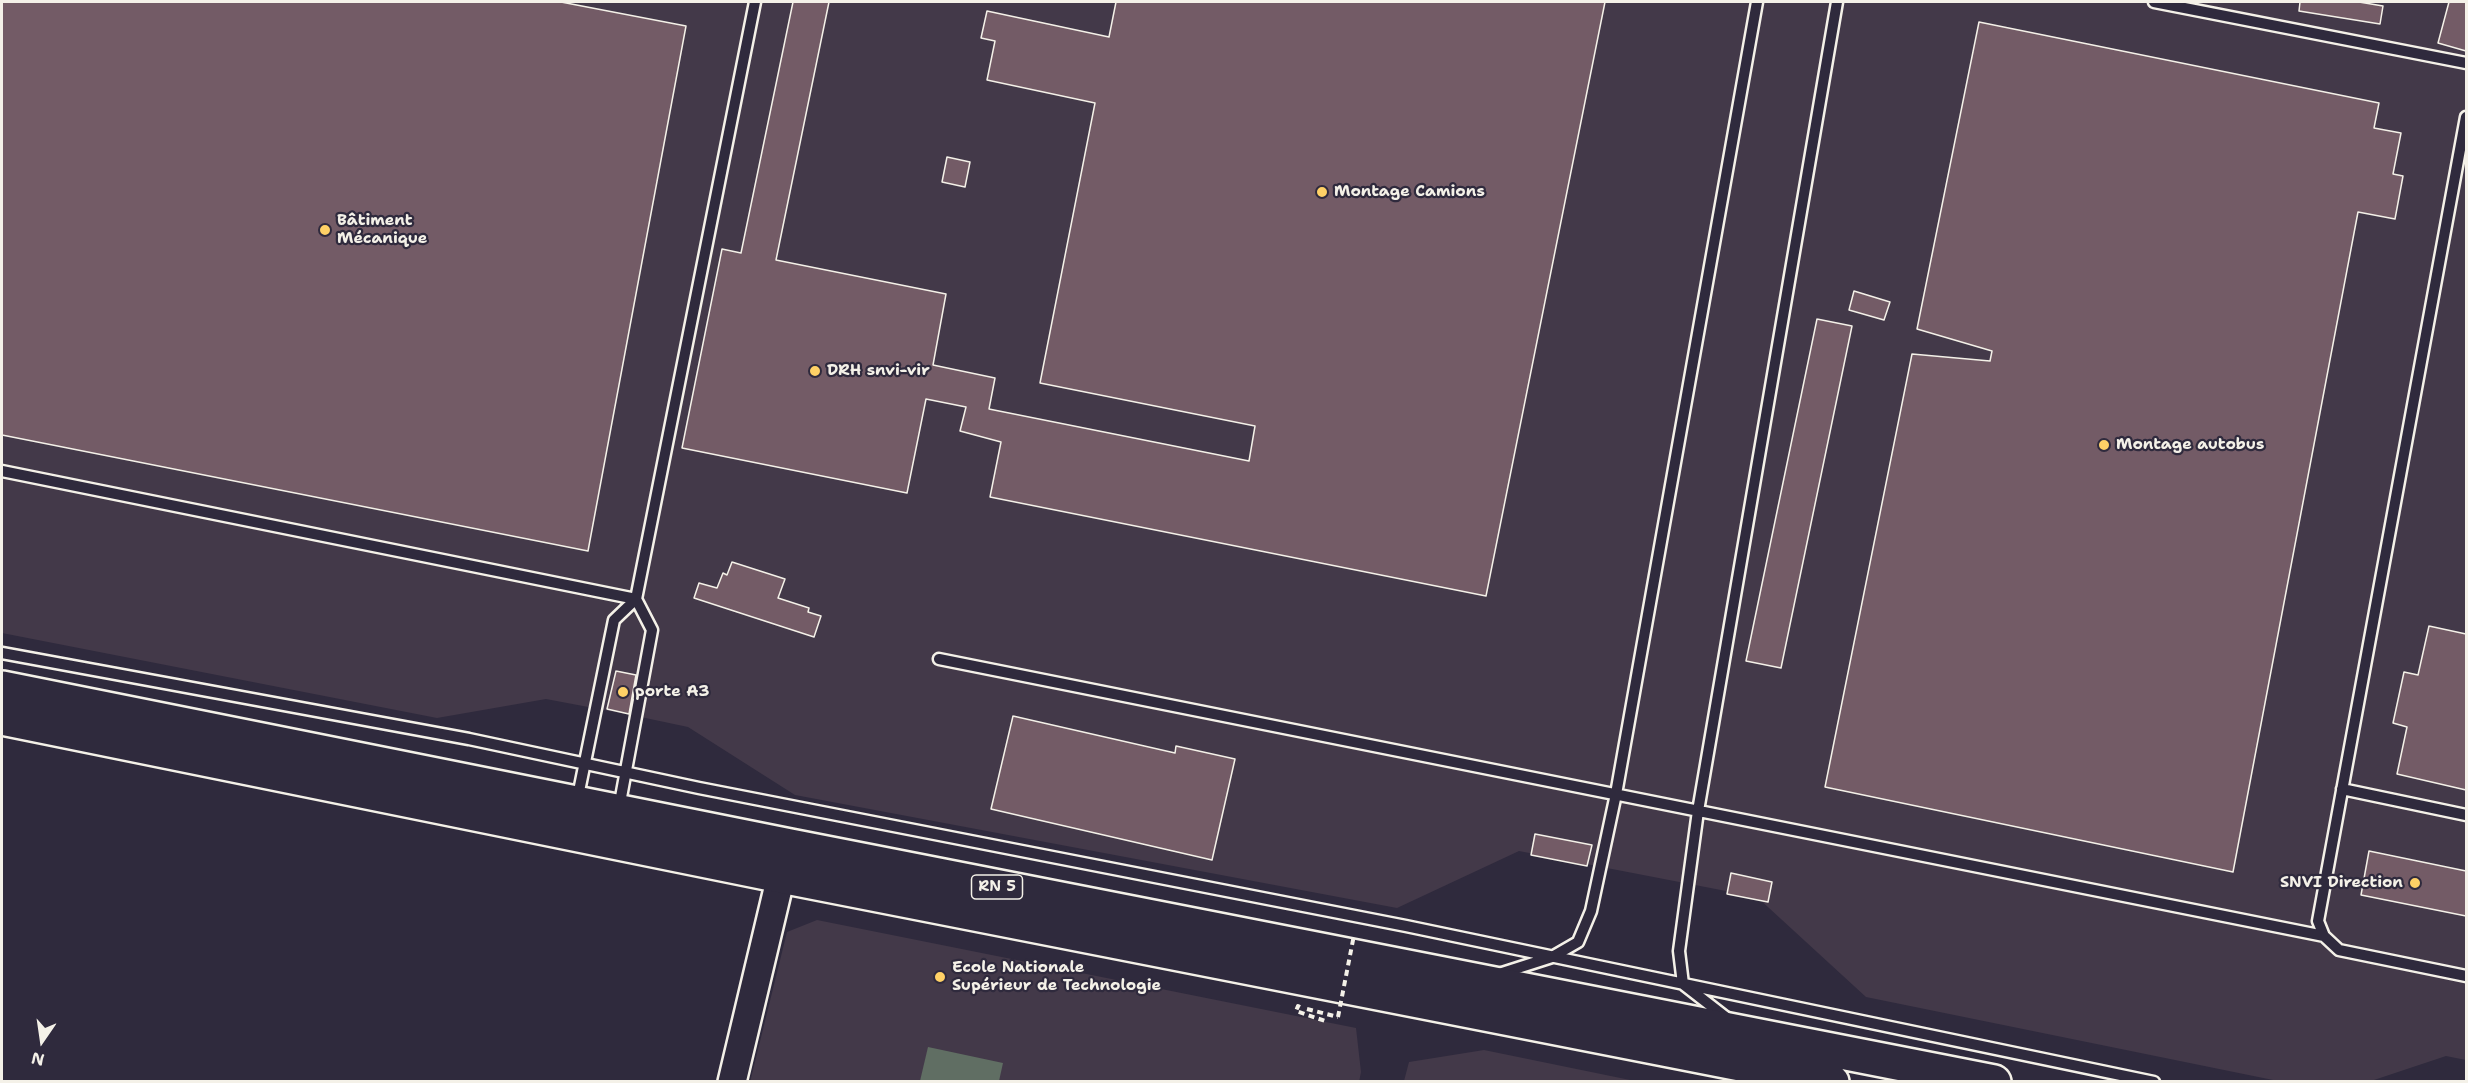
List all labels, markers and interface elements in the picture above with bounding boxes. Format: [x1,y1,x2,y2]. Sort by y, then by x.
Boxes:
place label: Montage Camions [1334,182,1485,202]
marker: Montage Camions [1315,185,1329,199]
place label: Bâtiment Mécanique [337,211,427,249]
marker: Bâtiment Mécanique [318,223,332,237]
place label: DRH snvi-vir [827,361,930,381]
marker: DRH snvi-vir [808,364,822,378]
place label: Montage autobus [2116,435,2264,455]
marker: Montage autobus [2097,438,2111,452]
place label: porte A3 [635,682,709,702]
marker: porte A3 [616,685,630,699]
place label: SNVI Direction [2280,873,2403,893]
road number: RN 5 [972,875,1022,899]
marker: SNVI Direction [2408,876,2422,890]
place label: Ecole Nationale Supérieur de Technologie [952,958,1161,996]
marker: Ecole Nationale Supérieur de Technologie [933,970,947,984]
north arrow [12,1011,72,1071]
text: N [29,1047,46,1071]

